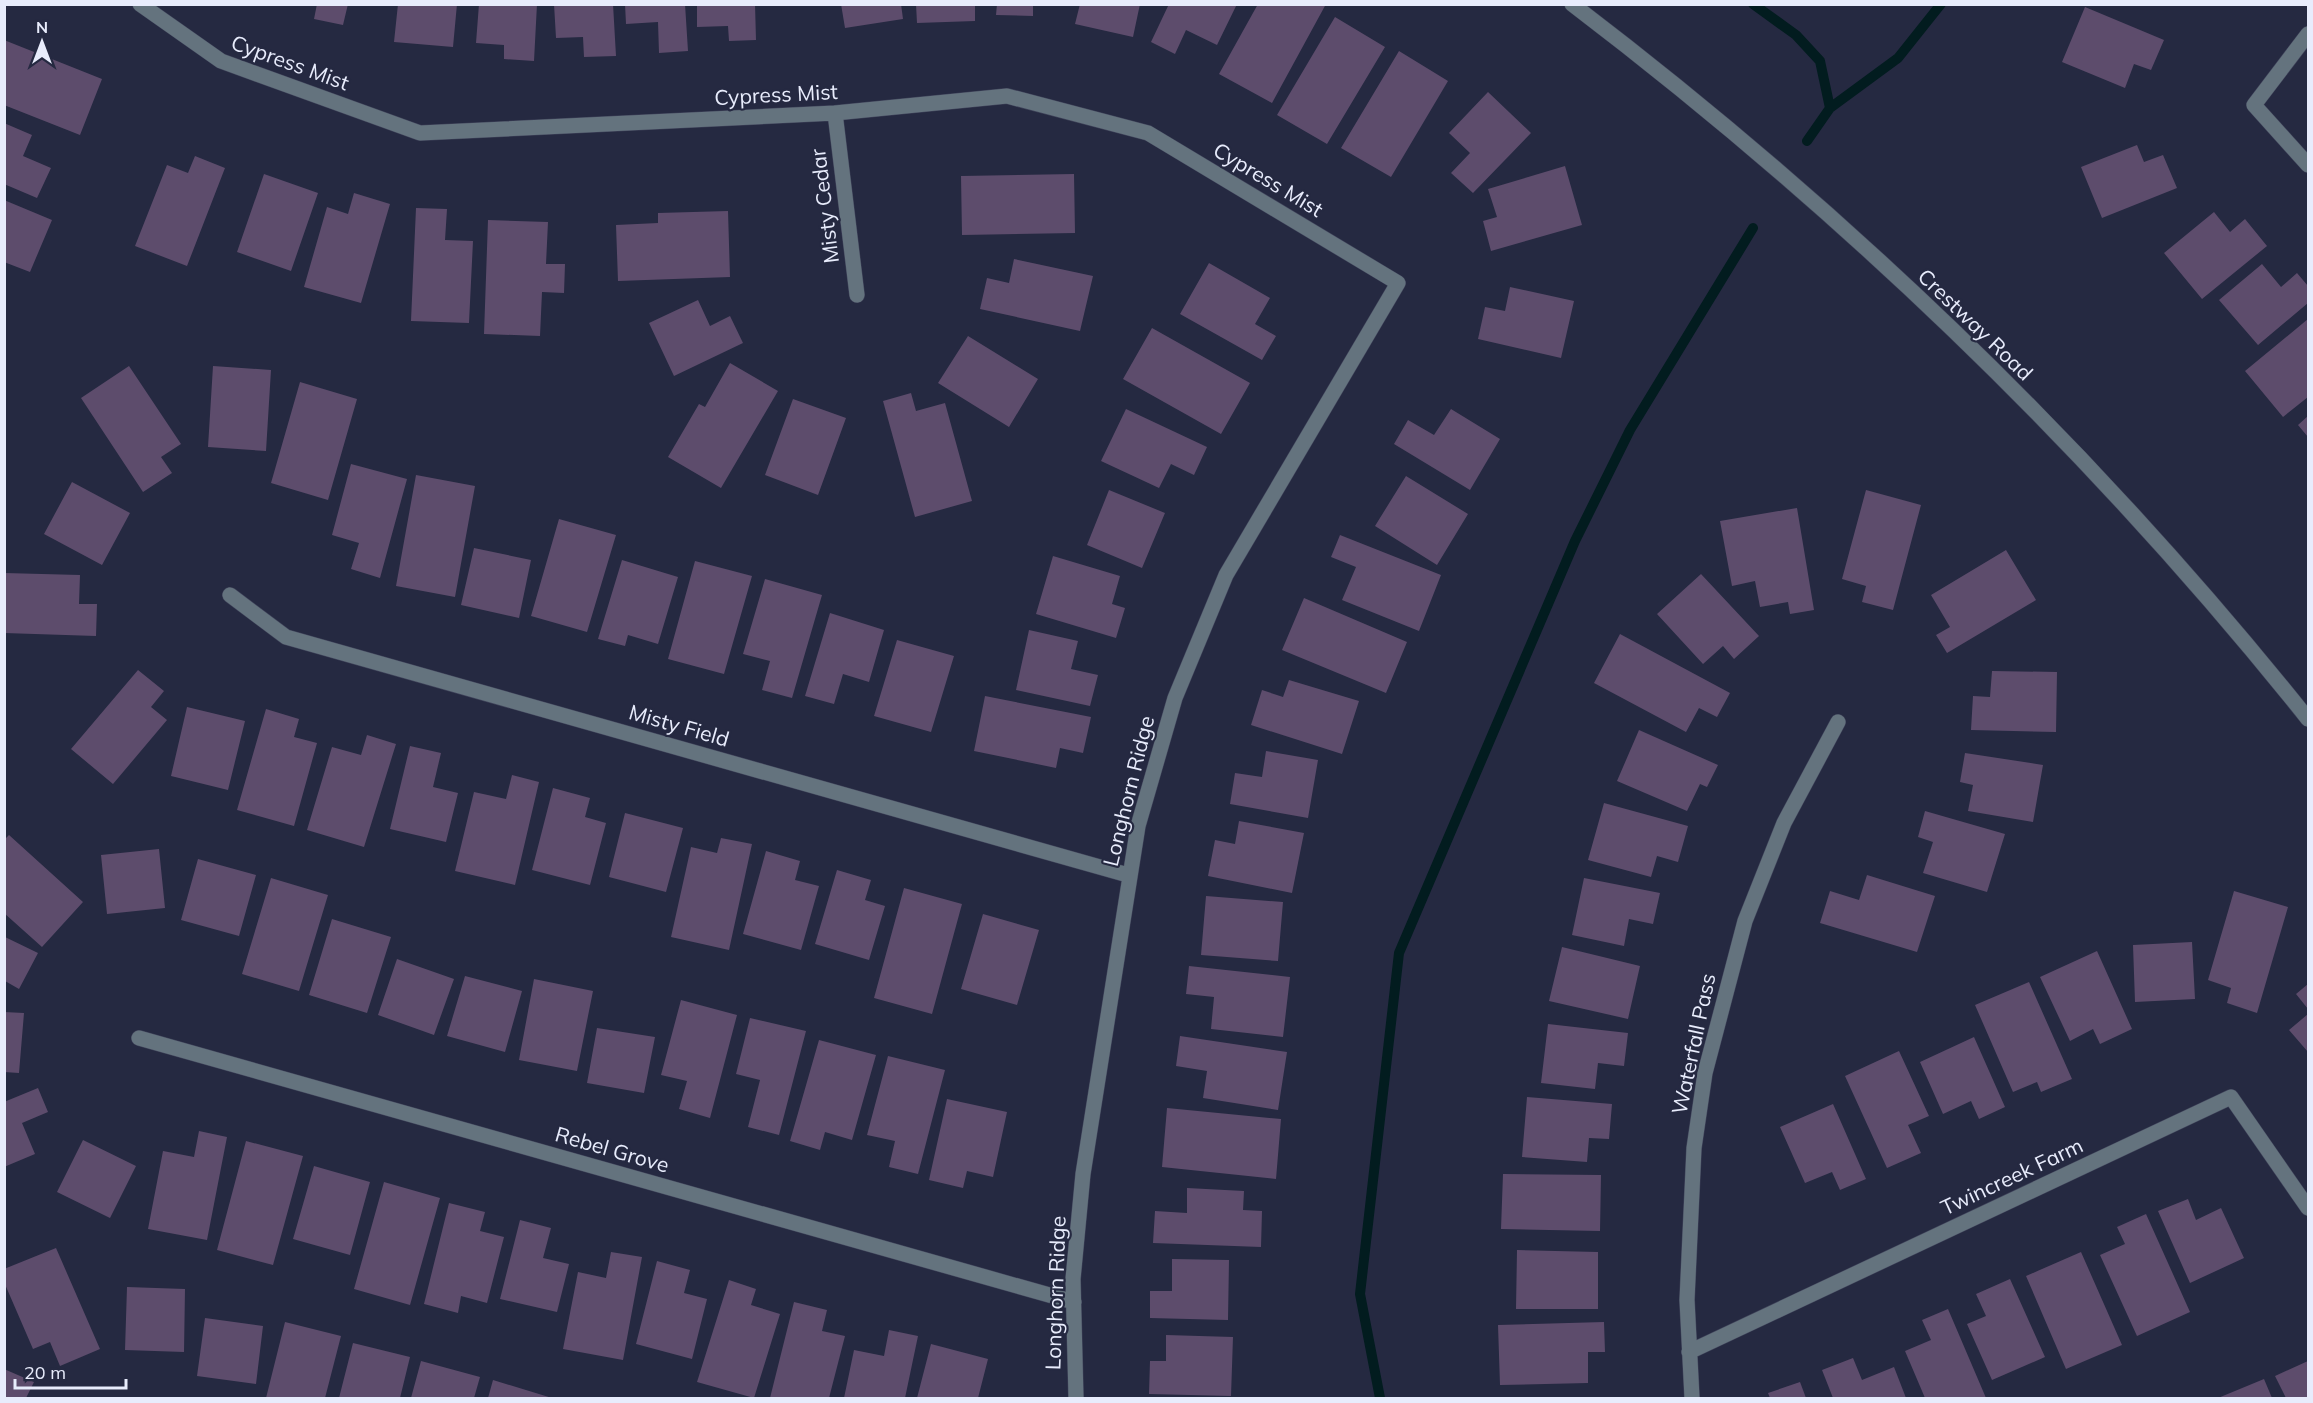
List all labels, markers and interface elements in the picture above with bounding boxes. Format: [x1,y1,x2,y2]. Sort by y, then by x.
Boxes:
north arrow [12,12,72,72]
text: N [36,17,48,37]
street label: Cypress Mist [228,29,353,95]
street label: Cypress Mist [714,78,838,110]
street label: Cypress Mist [1209,136,1328,222]
street label: Misty Cedar [804,147,844,265]
street label: Crestway Road [1913,263,2039,386]
street label: Misty Field [626,698,732,752]
street label: Longhorn Ridge [1097,713,1159,869]
street label: Waterfall Pass [1665,971,1721,1117]
street label: Rebel Grove [552,1120,672,1178]
street label: Twincreek Farm [1936,1132,2087,1220]
street label: Longhorn Ridge [1039,1215,1071,1370]
scale bar [15,1352,126,1390]
text: 20 m [24,1361,66,1384]

